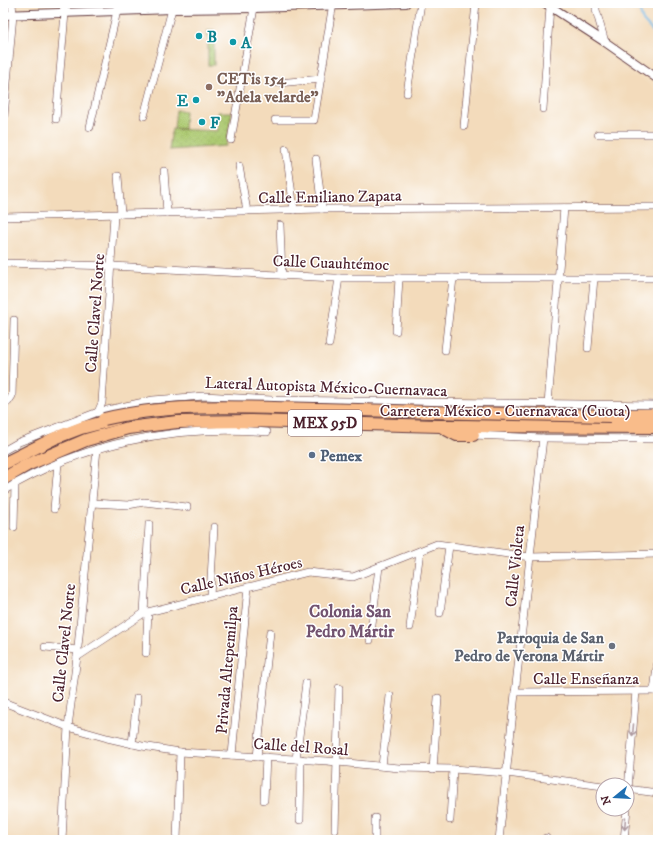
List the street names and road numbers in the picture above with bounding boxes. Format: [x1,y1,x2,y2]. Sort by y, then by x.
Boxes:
street label: Calle Emiliano Zapata [258,186,402,208]
street label: Calle Cuauhtémoc [272,251,390,275]
street label: Calle Clavel Norte [81,252,109,373]
street label: Lateral Autopista México-Cuernavaca [204,373,448,401]
street label: Carretera México - Cuernavaca (Cuota) [380,401,630,421]
road number: MEX 95D [288,410,362,436]
street label: Calle Violeta [501,524,529,608]
street label: Calle Niños Héroes [178,552,304,600]
street label: Calle Clavel Norte [48,582,80,703]
street label: Privada Altepemilpa [211,605,243,735]
street label: Calle Enseñanza [533,669,639,689]
street label: Calle del Rosal [253,734,349,760]

